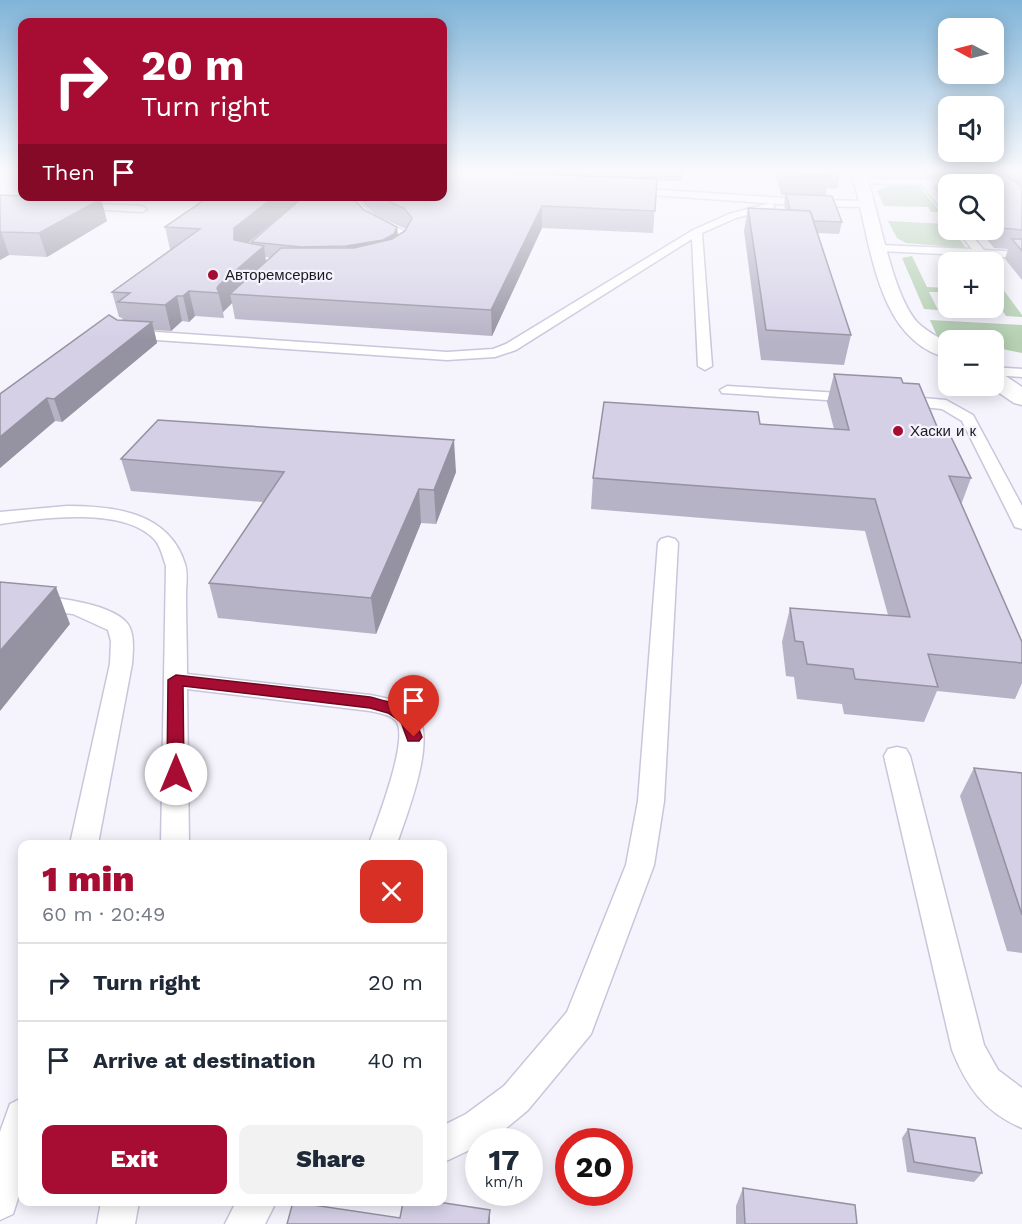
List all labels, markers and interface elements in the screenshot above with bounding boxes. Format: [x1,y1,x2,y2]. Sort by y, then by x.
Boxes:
north arrow [938,18,1004,84]
map controls [938,18,1004,396]
text: 20 m [141,41,245,90]
icon: right [42,42,120,120]
text: Turn right [141,91,270,123]
button: sound [938,96,1004,162]
icon: arrive [107,156,140,189]
text: Then [42,160,95,185]
button: search [938,174,1004,240]
button: + [938,252,1004,318]
place label: Авторемсервис [225,266,333,284]
marker: Авторемсервис [206,268,220,282]
button: − [938,330,1004,396]
place label: Хаски и к [910,422,976,440]
marker: Хаски и к [891,424,905,438]
pin [388,675,439,737]
icon: arrive [397,684,430,717]
position arrow [144,742,208,806]
text: 1 min [42,858,135,900]
button: close [360,860,423,923]
text: 60 m · 20:49 [42,902,165,926]
icon: right [42,966,75,999]
text: Turn right [93,970,200,995]
text: 20 m [368,970,423,995]
icon: arrive [42,1044,75,1077]
text: Arrive at destination [93,1048,316,1073]
text: 40 m [367,1048,423,1073]
button: Exit [42,1125,227,1194]
button: Share [239,1125,423,1194]
speed limit sign: 20 [555,1128,633,1206]
text: 17 [488,1142,520,1177]
text: km/h [485,1173,523,1191]

